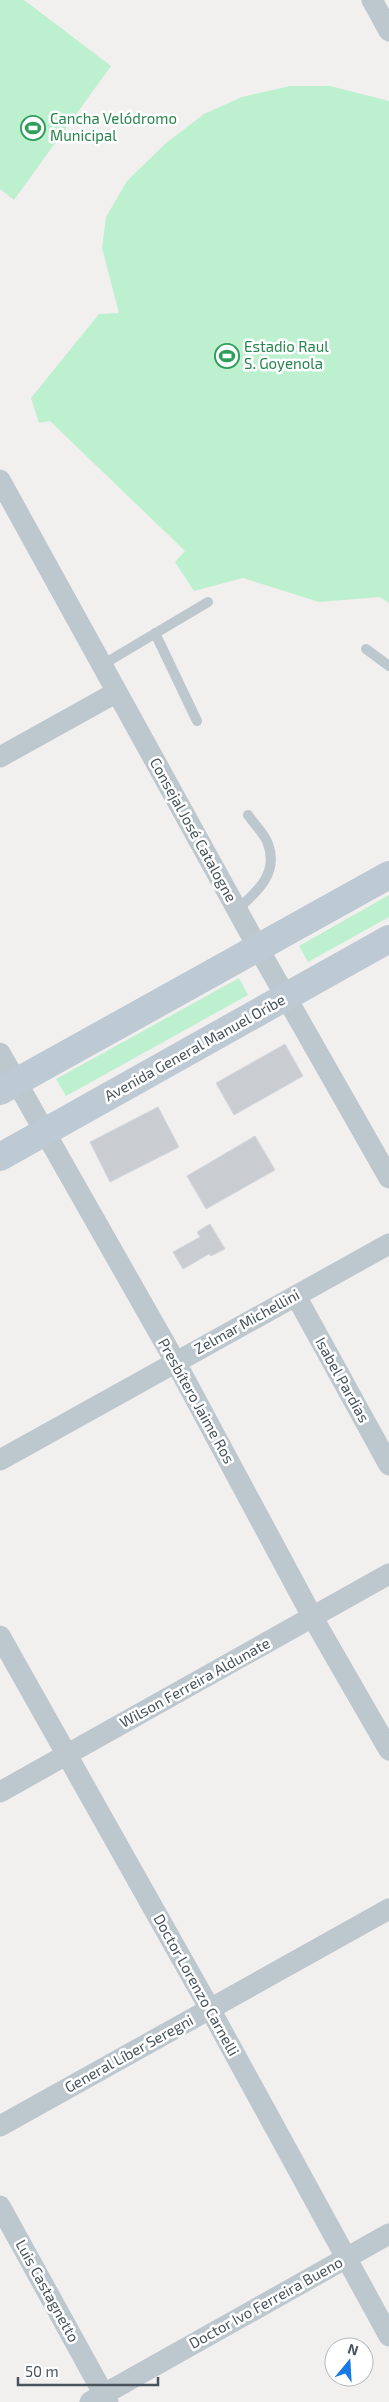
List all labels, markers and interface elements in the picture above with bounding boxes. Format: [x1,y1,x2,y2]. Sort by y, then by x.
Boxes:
place label: Cancha Velódromo Municipal [50,109,177,144]
sports icon: Cancha Velódromo Municipal [20,115,46,141]
place label: Estadio Raul S. Goyenola [244,337,329,372]
sports icon: Estadio Raul S. Goyenola [214,343,240,369]
street label: Consejal José Catalogne [146,754,241,905]
street label: Avenida General Manuel Oribe [101,990,288,1104]
street label: Zelmar Michellini [191,1285,302,1357]
street label: Isabel Pardias [312,1334,374,1425]
street label: Presbítero Jaime Ros [155,1335,239,1466]
street label: Wilson Ferreira Aldunate [116,1633,273,1731]
street label: Doctor Lorenzo Carnelli [150,1910,243,2059]
street label: General Líber Seregni [61,2010,196,2096]
street label: Luis Castagnetto [12,2236,83,2345]
street label: Doctor Ivo Ferreira Bueno [185,2252,346,2352]
north arrow [324,2337,374,2387]
text: N [346,2340,361,2359]
scale bar [18,2354,158,2386]
text: 50 m [25,2362,59,2380]

